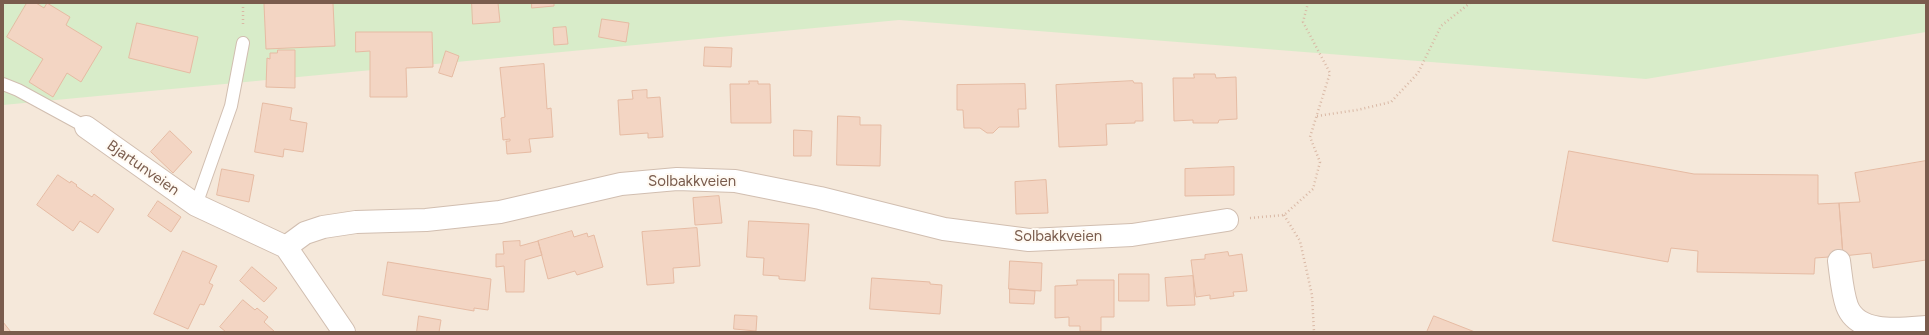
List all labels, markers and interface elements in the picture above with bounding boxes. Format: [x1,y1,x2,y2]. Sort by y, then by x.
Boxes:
street label: Bjartunveien [103,137,183,199]
street label: Solbakkveien [648,173,736,191]
street label: Solbakkveien [1014,228,1102,246]

